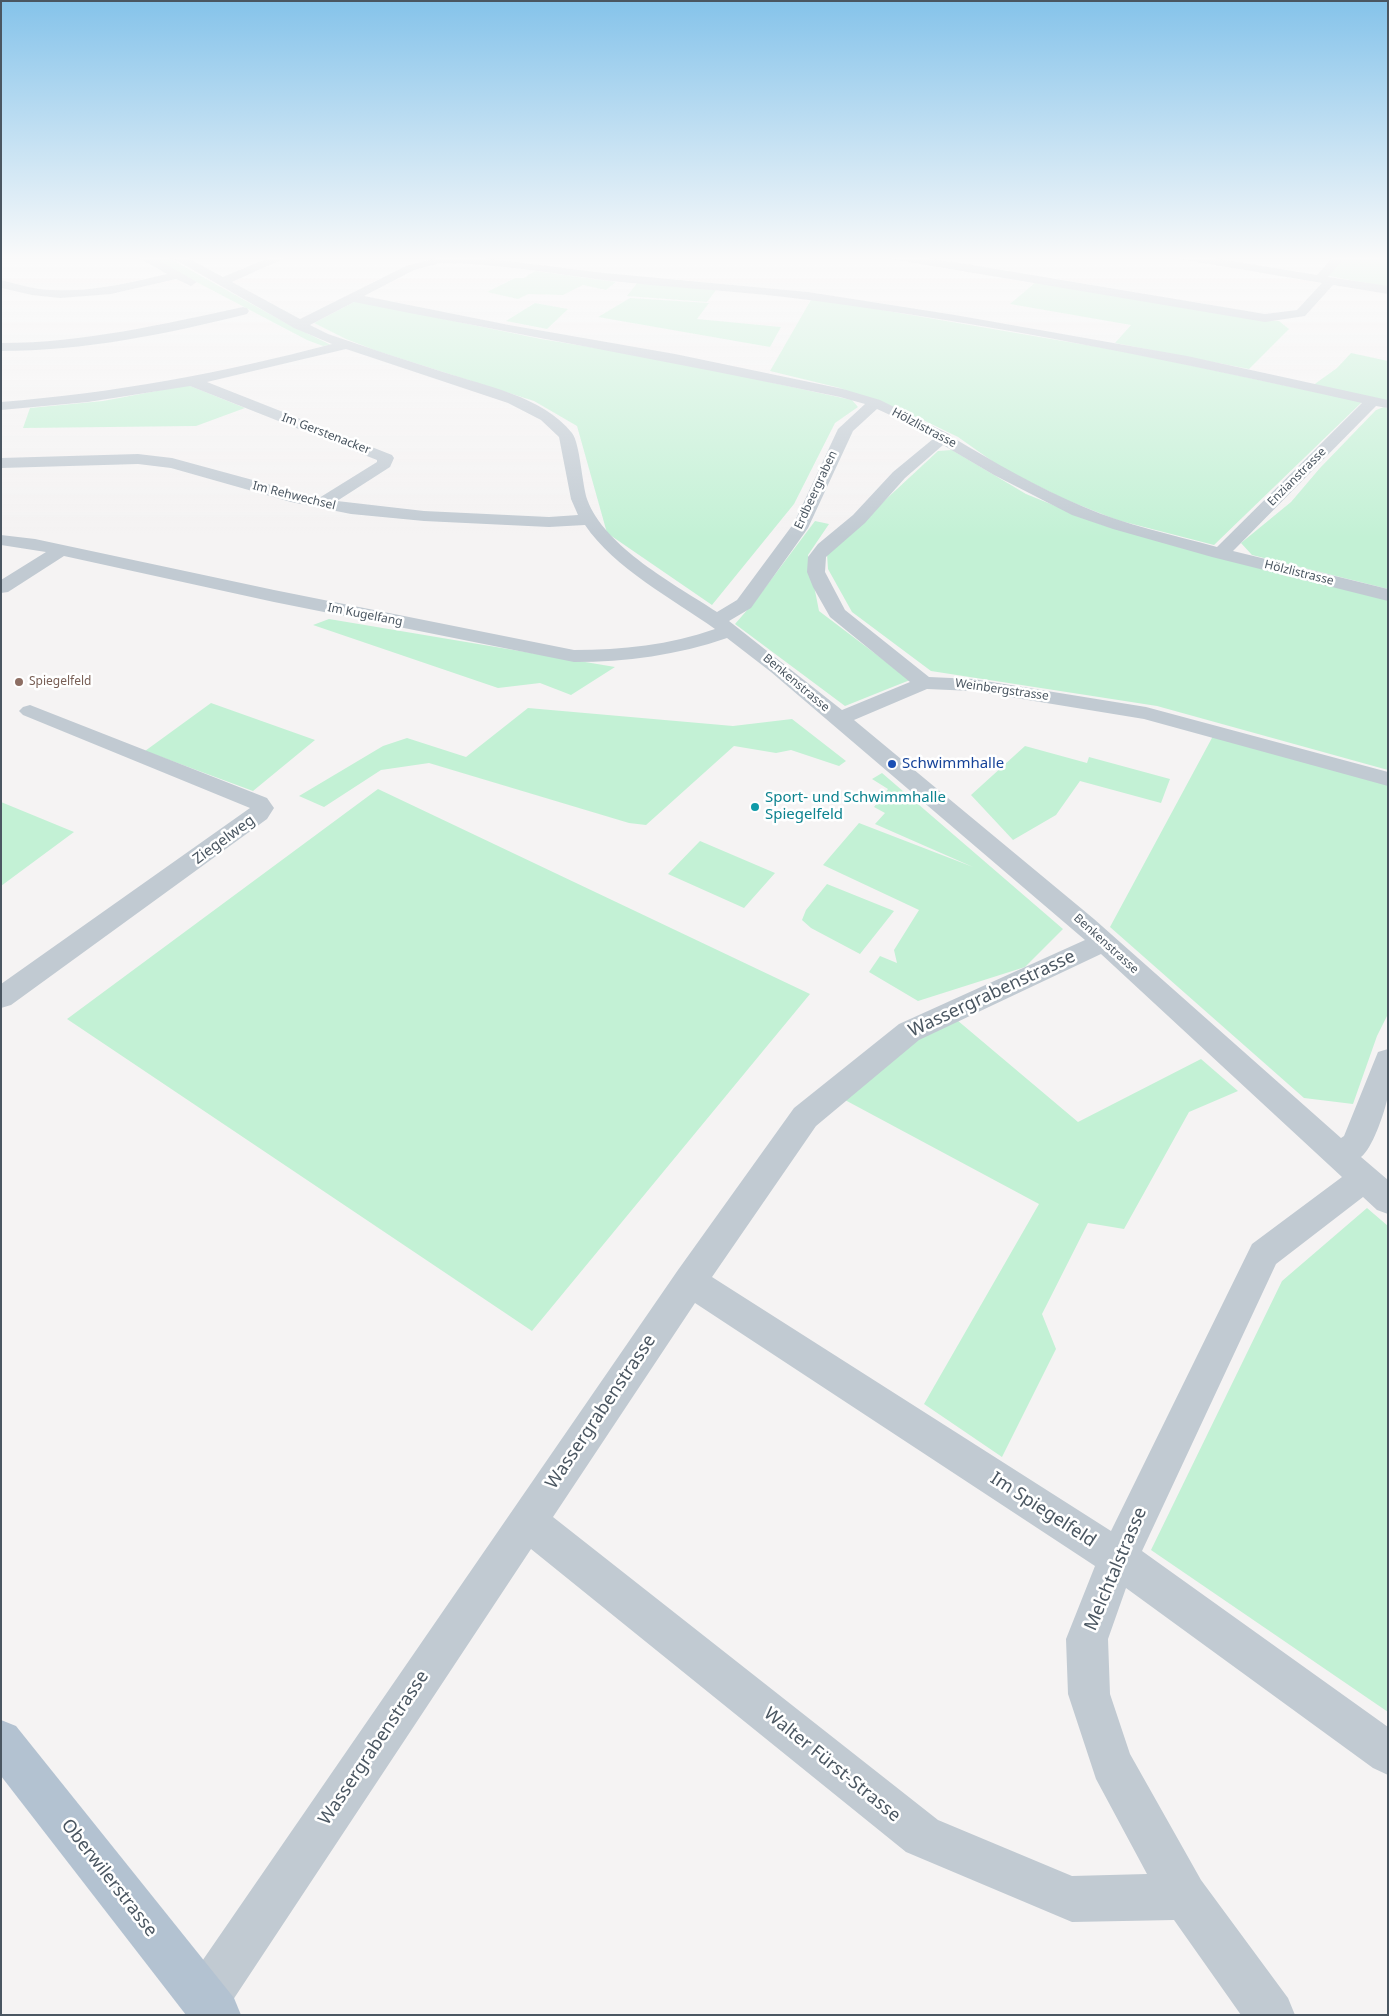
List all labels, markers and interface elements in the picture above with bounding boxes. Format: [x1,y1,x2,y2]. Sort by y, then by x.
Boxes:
street label: Hölzlistrasse [889,405,959,451]
street label: Im Gerstenacker [280,410,372,458]
street label: Enzianstrasse [1265,445,1329,509]
street label: Erdbeergraben [792,448,840,532]
street label: Im Rehwechsel [251,479,337,513]
street label: Hölzlistrasse [1263,557,1335,589]
street label: Im Kugelfang [326,601,404,629]
street label: Benkenstrasse [760,651,832,715]
place label: Spiegelfeld [29,675,91,689]
marker: Spiegelfeld [13,676,25,688]
street label: Weinbergstrasse [954,676,1050,704]
place label: Schwimmhalle [902,755,1004,773]
marker: Schwimmhalle [886,758,898,770]
place label: Sport- und Schwimmhalle Spiegelfeld [765,789,946,824]
marker: Sport- und Schwimmhalle Spiegelfeld [749,801,761,813]
street label: Ziegelweg [190,812,258,868]
street label: Benkenstrasse [1071,911,1141,977]
street label: Wassergrabenstrasse [905,946,1079,1042]
street label: Wassergrabenstrasse [541,1331,661,1493]
street label: Im Spiegelfeld [986,1468,1100,1552]
street label: Melchtalstrasse [1080,1504,1152,1634]
street label: Wassergrabenstrasse [314,1667,434,1829]
street label: Walter Fürst-Strasse [759,1703,905,1827]
street label: Oberwilerstrasse [56,1815,162,1941]

